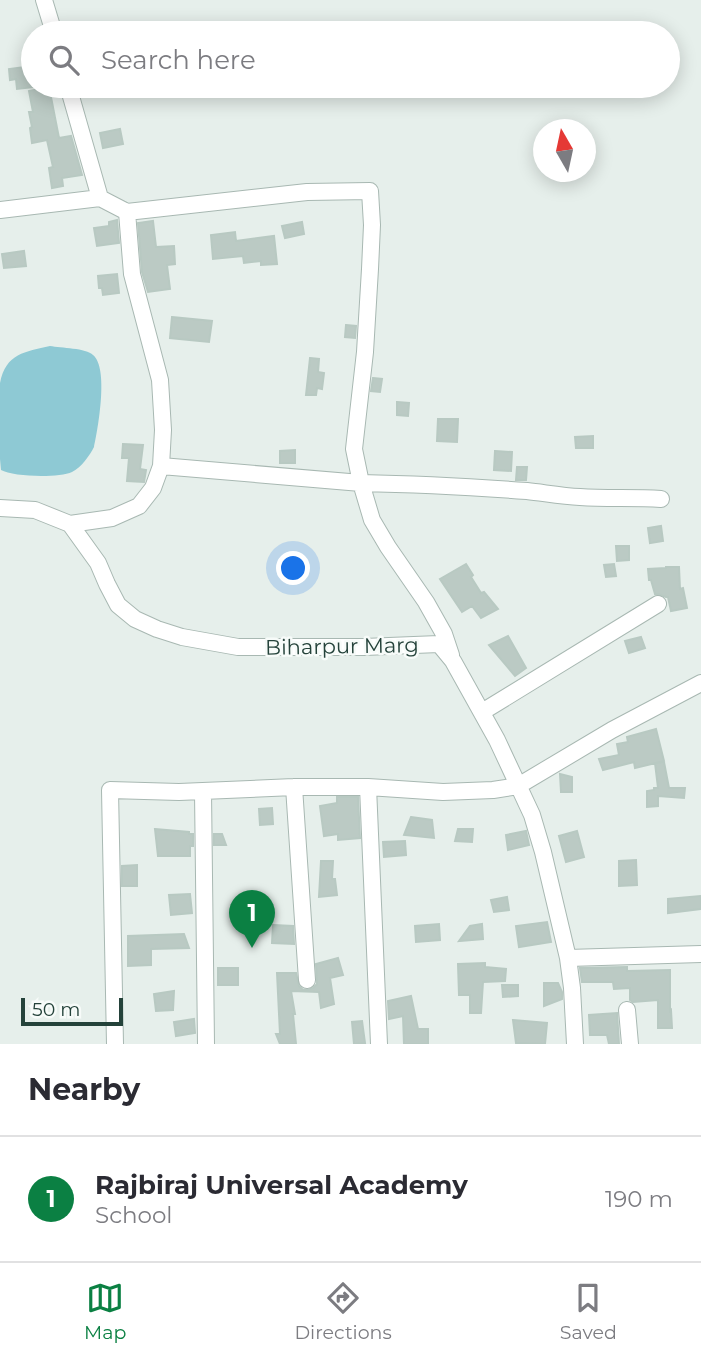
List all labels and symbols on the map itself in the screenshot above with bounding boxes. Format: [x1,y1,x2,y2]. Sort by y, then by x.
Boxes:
north arrow [533,119,596,182]
your location [276,551,310,585]
street label: Biharpur Marg [265,632,419,660]
pin: 1 [229,890,275,948]
scale bar [21,995,122,1027]

